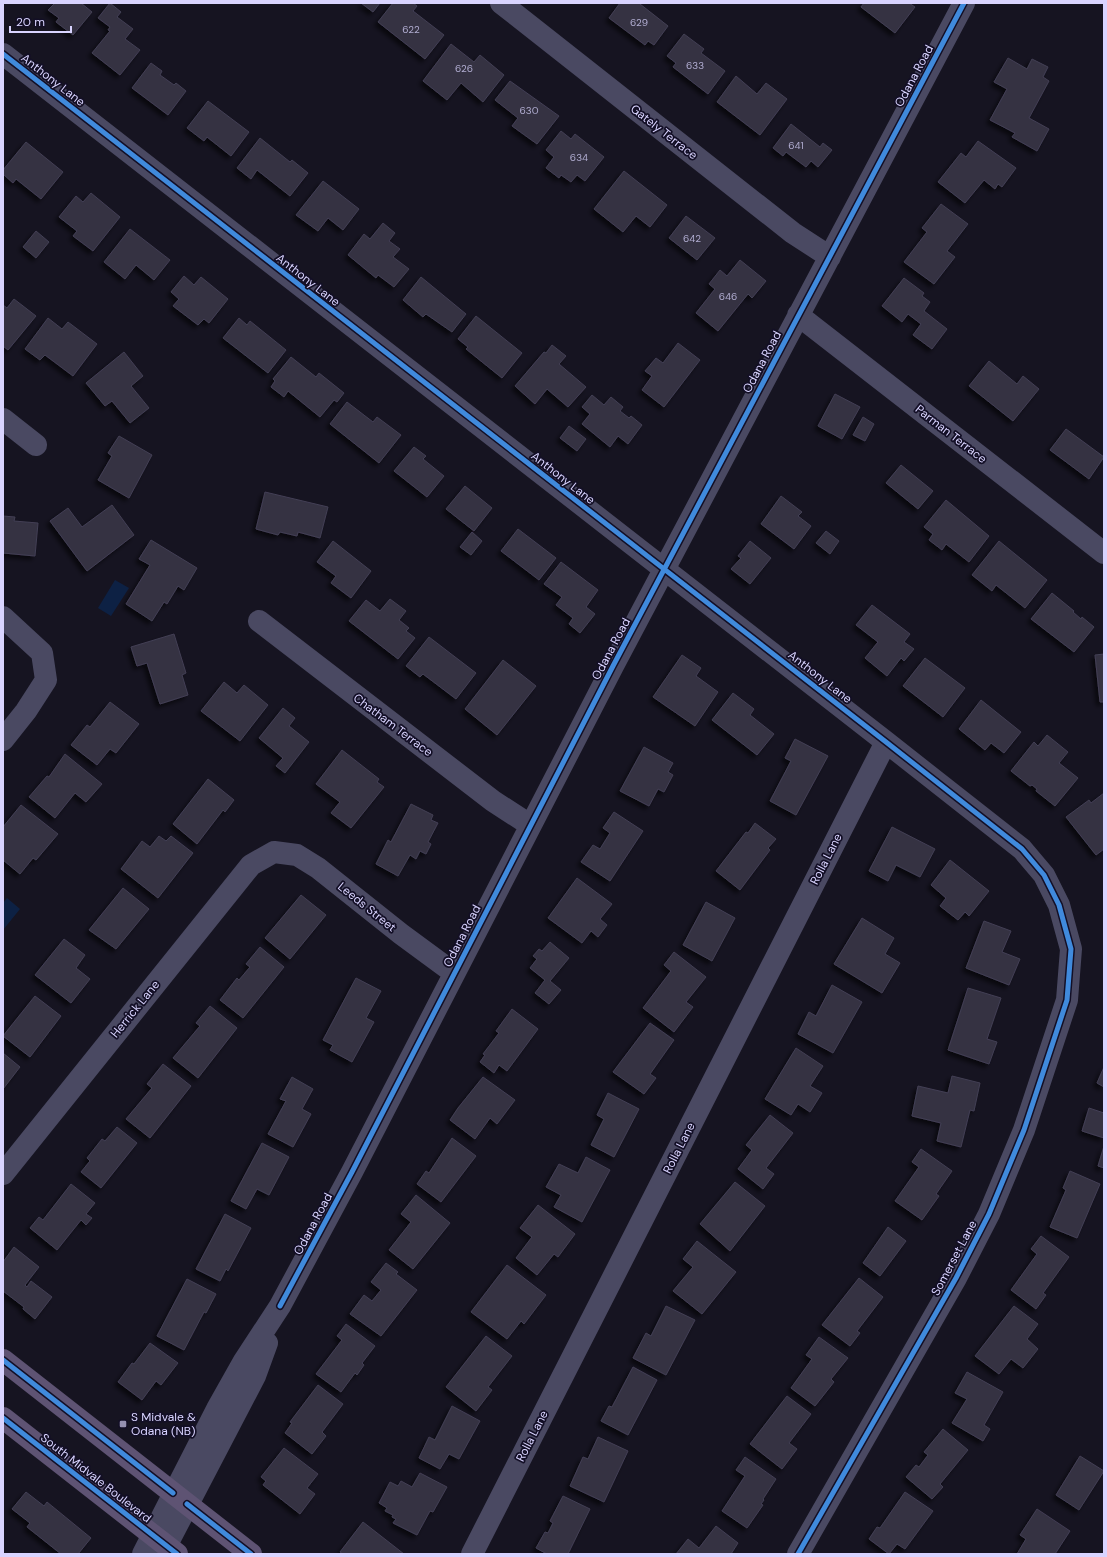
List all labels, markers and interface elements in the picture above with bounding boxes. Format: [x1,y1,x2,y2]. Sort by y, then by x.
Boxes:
scale bar [10,8,71,34]
text: 20 m [16,14,45,30]
house number: 629 [630,16,648,29]
house number: 622 [402,23,420,36]
street label: Odana Road [891,42,937,110]
street label: Anthony Lane [18,50,88,110]
house number: 633 [686,59,704,72]
house number: 626 [455,62,473,75]
street label: Gately Terrace [627,101,701,163]
house number: 630 [519,104,539,117]
house number: 641 [788,139,804,152]
house number: 634 [570,151,588,164]
house number: 642 [683,232,701,245]
street label: Anthony Lane [273,250,343,310]
house number: 646 [719,290,737,303]
street label: Odana Road [739,328,785,396]
street label: Parman Terrace [912,401,990,467]
street label: Anthony Lane [528,448,598,508]
street label: Odana Road [588,615,634,683]
street label: Anthony Lane [785,647,855,707]
street label: Chatham Terrace [350,690,436,760]
street label: Rolla Lane [806,830,846,887]
street label: Leeds Street [335,879,400,936]
street label: Odana Road [439,902,485,970]
street label: Herrick Lane [107,977,163,1041]
street label: Rolla Lane [659,1119,699,1176]
street label: Odana Road [290,1190,336,1258]
street label: Somerset Lane [927,1217,981,1298]
street label: Rolla Lane [512,1407,552,1464]
place label: S Midvale & Odana (NB) [131,1409,196,1439]
marker: S Midvale & Odana (NB) [118,1419,128,1429]
street label: South Midvale Boulevard [37,1430,155,1526]

